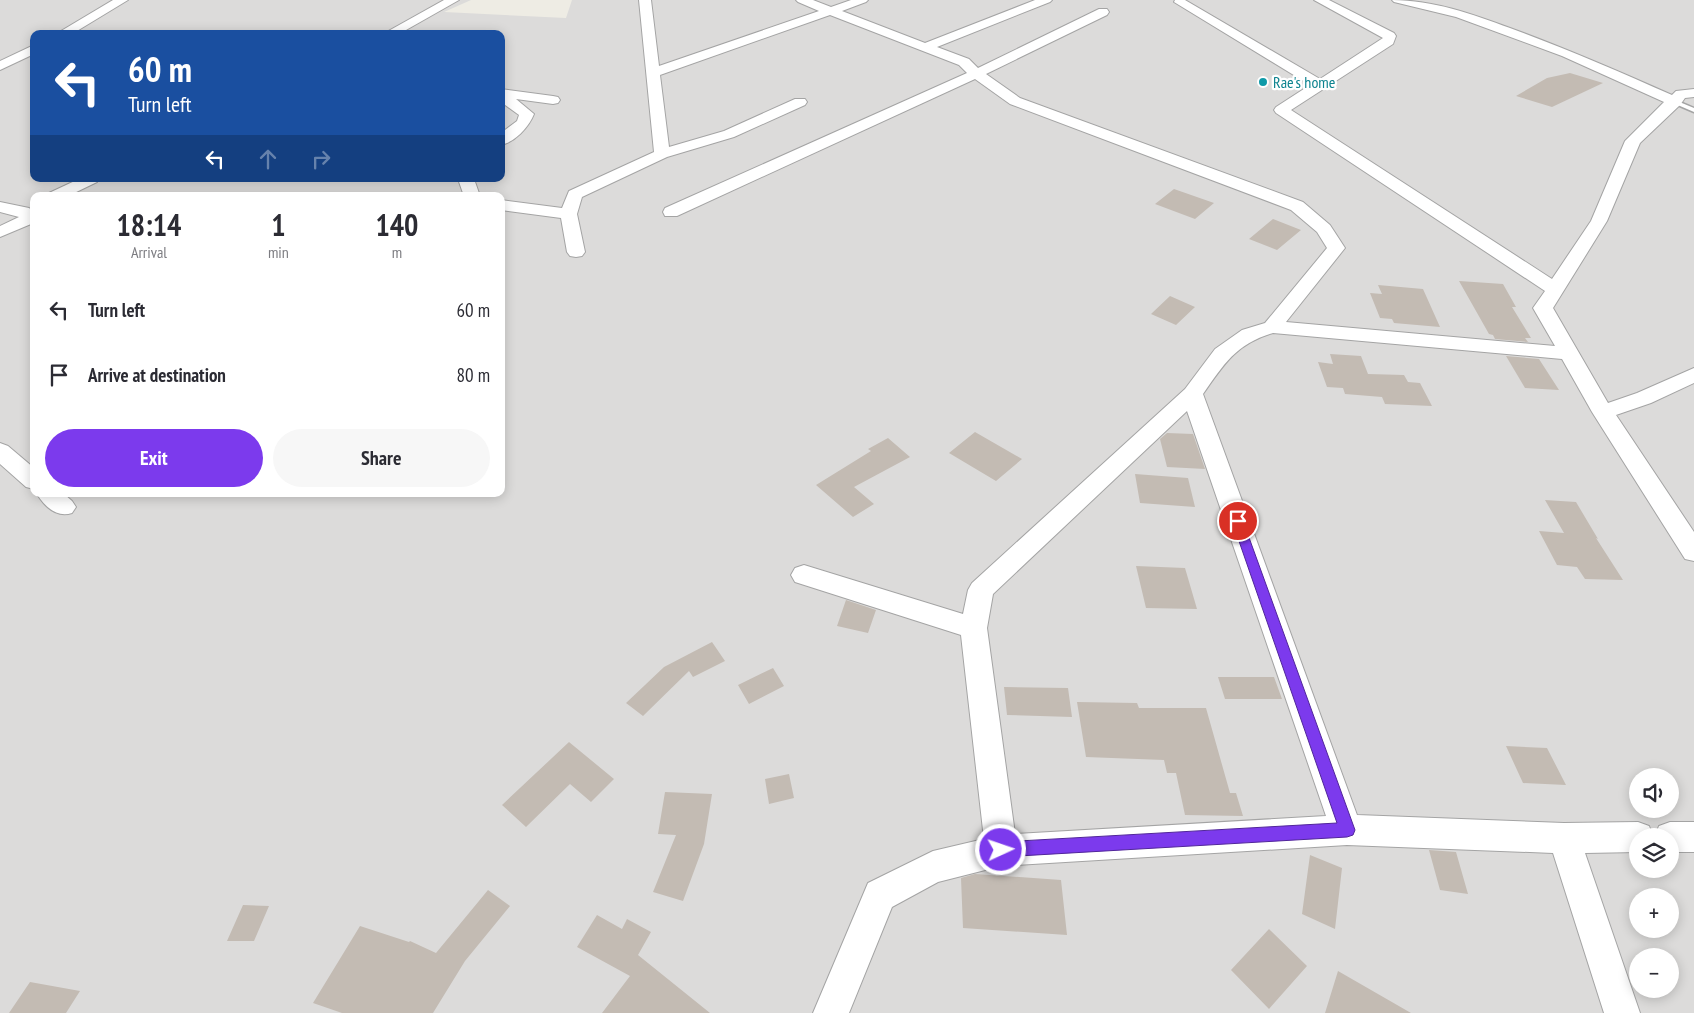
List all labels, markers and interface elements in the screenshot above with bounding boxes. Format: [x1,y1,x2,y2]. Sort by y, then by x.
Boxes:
text: 60 m [128,46,192,92]
icon: left [45,50,110,115]
place label: Rae's home [1273,72,1335,92]
marker: Rae's home [1257,76,1269,88]
text: Turn left [128,90,192,118]
icon: left [201,145,229,173]
icon: ahead [254,145,282,173]
icon: right [307,145,335,173]
text: 18:14 [117,205,181,244]
text: 1 [271,205,286,244]
text: 140 [375,205,418,244]
text: Arrival [131,242,167,262]
text: min [268,242,289,262]
text: m [392,242,402,262]
icon: left [45,296,73,324]
text: Turn left [88,298,145,322]
text: 60 m [457,298,490,322]
icon: arrive [45,361,73,389]
text: Arrive at destination [88,363,226,387]
text: 80 m [457,363,490,387]
button: Exit [45,429,263,487]
button: Share [273,429,490,487]
pin [1217,500,1259,542]
icon: arrive [1224,507,1252,535]
map controls [1629,768,1679,998]
button: sound [1629,768,1679,818]
position arrow [974,823,1026,875]
button: layers [1629,828,1679,878]
button: + [1629,888,1679,938]
button: − [1629,948,1679,998]

